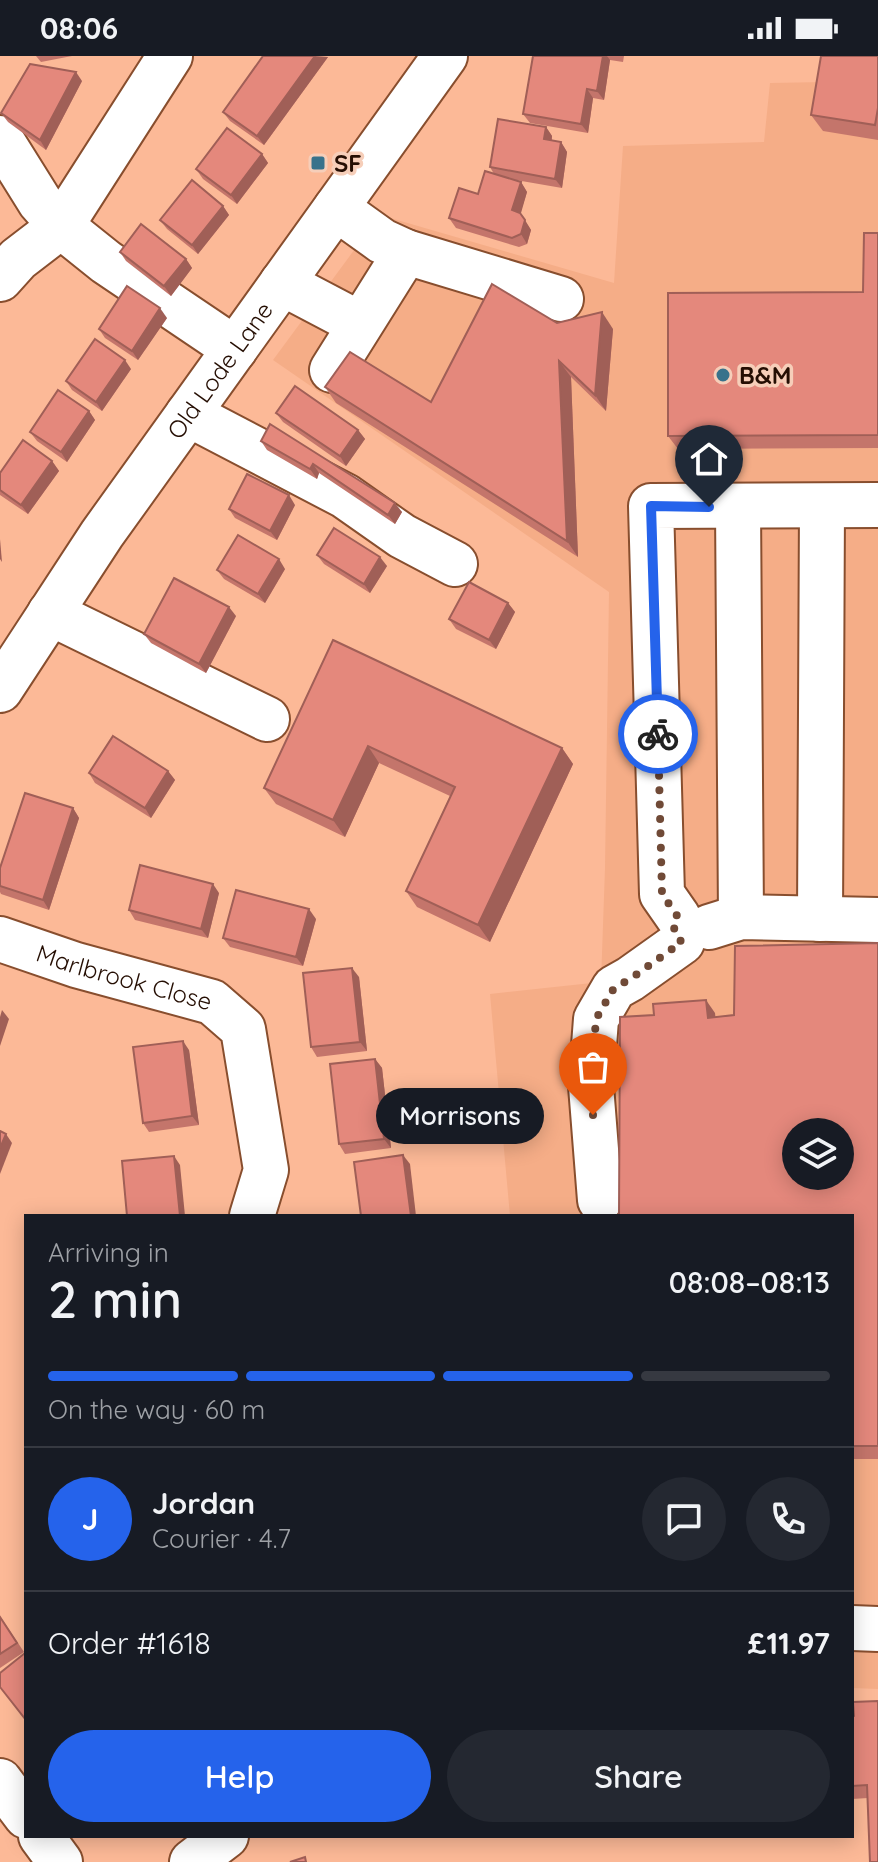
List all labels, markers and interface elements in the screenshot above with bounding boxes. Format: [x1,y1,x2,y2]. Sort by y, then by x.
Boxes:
text: 08:06 [40,9,118,47]
place label: SF [334,148,362,178]
marker: SF [309,154,327,172]
street label: Old Lode Lane [160,296,279,445]
place label: B&M [739,360,791,390]
marker: B&M [714,366,732,384]
pin [675,425,743,507]
icon: home [687,437,731,481]
courier [618,694,698,774]
icon: bike [636,712,680,756]
street label: Marlbrook Close [32,938,215,1016]
pin [559,1033,627,1115]
icon: bag [571,1045,615,1089]
callout: Morrisons [377,1087,545,1143]
text: Morrisons [399,1099,521,1132]
map controls [782,1118,854,1190]
button: layers [782,1118,854,1190]
text: Arriving in [48,1236,169,1269]
text: 08:08–08:13 [669,1263,830,1301]
text: 2 min [48,1266,182,1331]
text: On the way · 60 m [48,1393,265,1426]
button: chat [642,1477,726,1561]
button: phone [746,1477,830,1561]
text: Jordan [152,1484,255,1522]
text: J [82,1500,98,1538]
text: Courier · 4.7 [152,1522,291,1555]
text: Order #1618 [48,1624,211,1662]
text: £11.97 [748,1624,830,1662]
button: Help [48,1730,431,1822]
button: Share [447,1730,830,1822]

